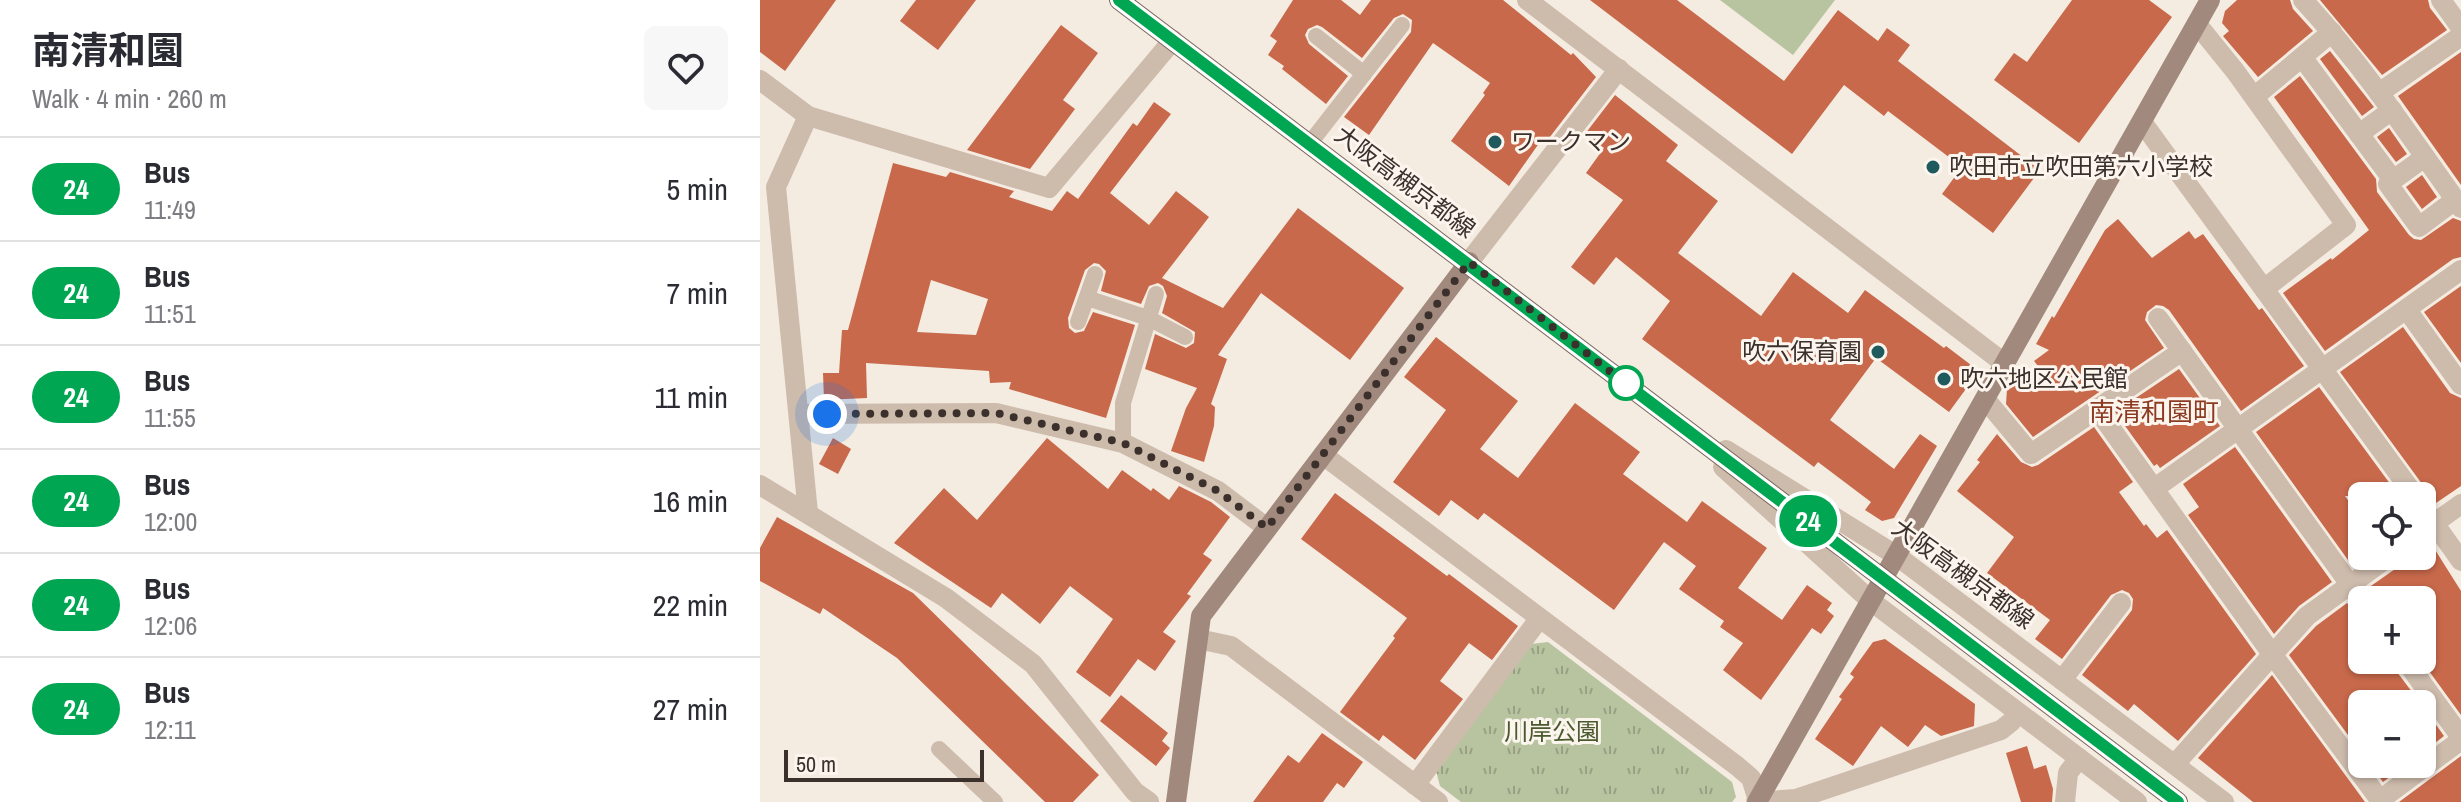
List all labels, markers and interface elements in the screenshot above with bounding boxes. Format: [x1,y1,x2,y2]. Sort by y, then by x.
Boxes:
text: 南清和園 [32,25,184,76]
button: heart [644,26,728,110]
text: Walk · 4 min · 260 m [32,81,227,116]
street label: 大阪高槻京都線 [1329,118,1482,245]
place label: ワークマン [1511,125,1631,157]
marker: ワークマン [1486,133,1504,151]
place label: 吹田市立吹田第六小学校 [1949,150,2213,182]
text: Bus [144,152,190,192]
marker: 吹田市立吹田第六小学校 [1924,158,1942,176]
text: 5 min [666,169,728,209]
text: 24 [63,170,89,208]
text: 11:49 [144,192,196,227]
text: Bus [144,256,190,296]
text: 7 min [666,273,728,313]
text: 24 [63,274,89,312]
text: 11:51 [144,296,196,331]
place label: 吹六保育園 [1742,335,1862,367]
marker: 吹六保育園 [1869,343,1887,361]
text: Bus [144,360,190,400]
place label: 吹六地区公民館 [1960,362,2128,394]
unlabelled marker [1609,366,1643,400]
marker: 吹六地区公民館 [1935,370,1953,388]
text: 11 min [655,377,728,417]
text: 24 [63,378,89,416]
your location [807,394,847,434]
district label: 南清和園町 [2089,394,2219,429]
text: 11:55 [144,400,196,435]
text: Bus [144,464,190,504]
text: 16 min [653,481,728,521]
text: 24 [63,482,89,520]
map controls [2348,482,2436,778]
button: locate [2348,482,2436,570]
line badge: 24 [1772,495,1844,547]
text: 24 [1795,502,1821,540]
text: 12:00 [144,504,197,539]
street label: 大阪高槻京都線 [1886,511,2041,636]
text: Bus [144,568,190,608]
text: 22 min [653,585,728,625]
text: 24 [63,586,89,624]
button: + [2348,586,2436,674]
text: 12:06 [144,608,197,643]
text: Bus [144,672,190,712]
text: 27 min [653,689,728,729]
text: 24 [63,690,89,728]
button: − [2348,690,2436,778]
text: 12:11 [144,712,196,747]
park label: 川岸公園 [1504,715,1600,747]
scale bar [784,746,984,782]
text: 50 m [796,749,836,779]

